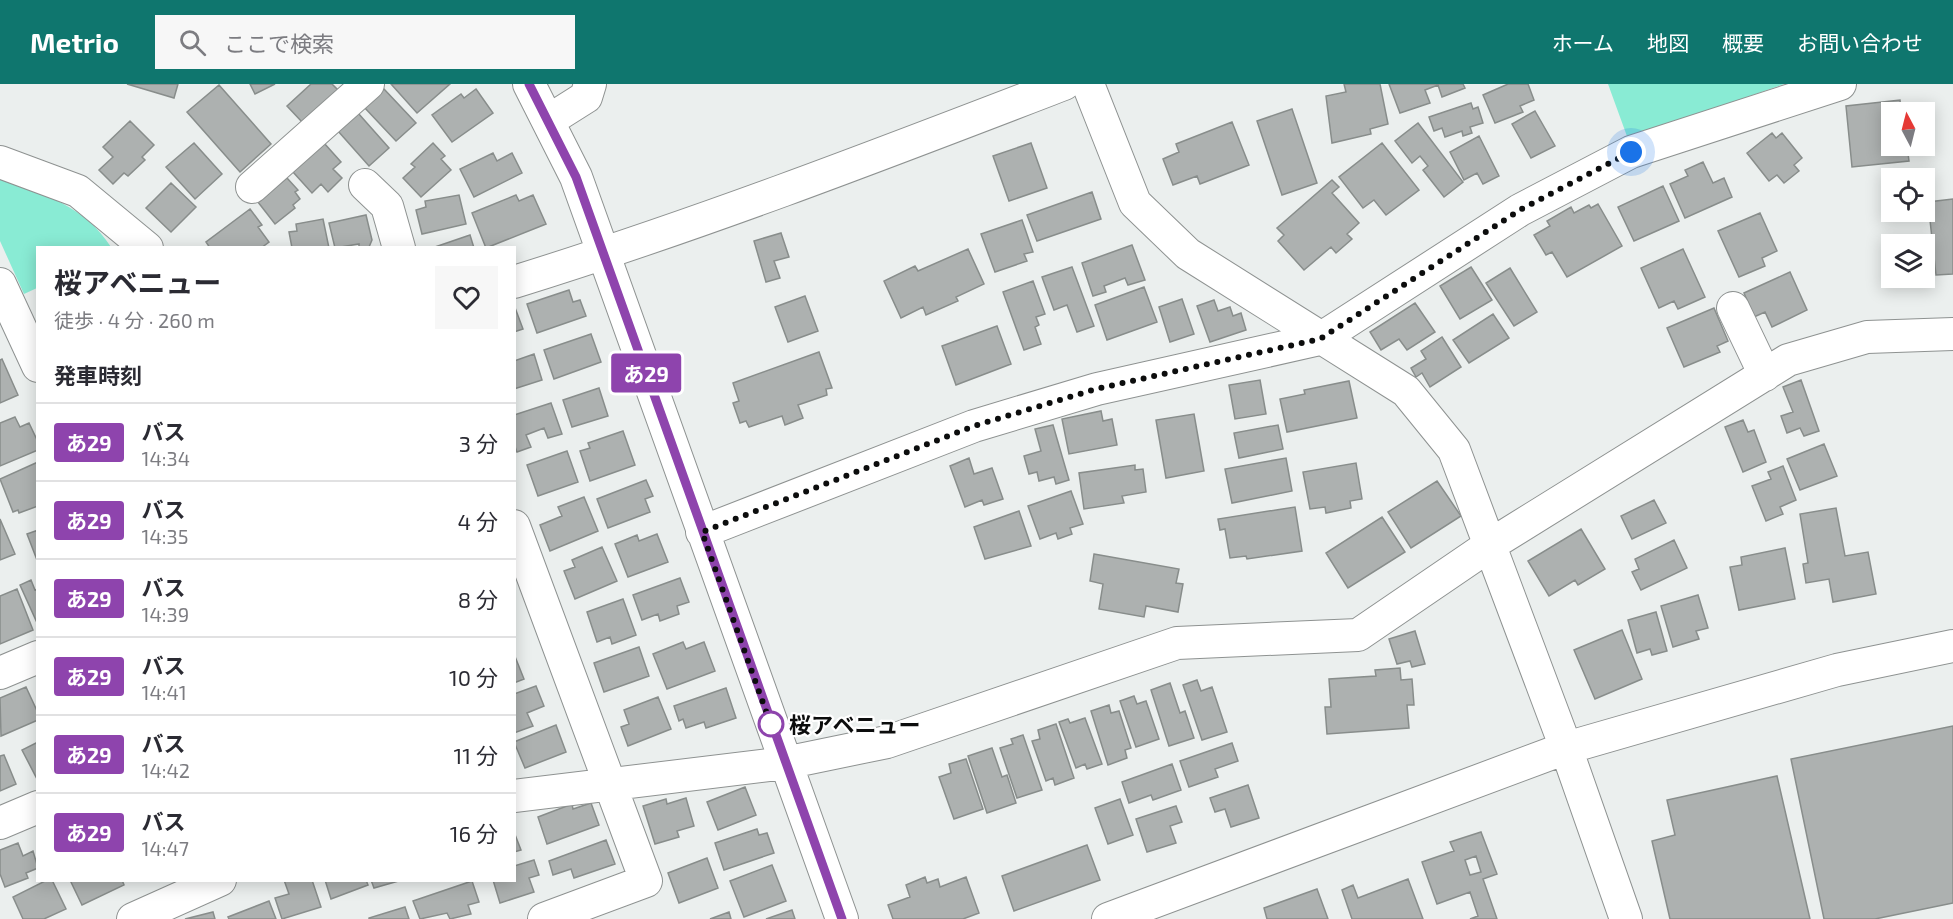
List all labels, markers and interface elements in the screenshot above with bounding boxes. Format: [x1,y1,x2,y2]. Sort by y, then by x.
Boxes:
search box [155,15,575,69]
text: Metrio [30,25,119,59]
icon: search [176,26,209,59]
text: ここで検索 [224,30,334,56]
text: ホーム [1552,30,1614,55]
text: 地図 [1647,30,1689,55]
text: 概要 [1722,30,1764,55]
text: お問い合わせ [1797,30,1923,55]
north arrow [1881,102,1935,156]
map controls [1881,102,1935,288]
your location [1616,137,1646,167]
button: locate [1881,168,1935,222]
button: layers [1881,234,1935,288]
text: 桜アベニュー [54,265,221,299]
button: heart [435,266,498,329]
text: 徒歩 · 4 分 · 260 m [54,308,215,332]
line badge: あ29 [612,354,680,392]
text: あ29 [623,361,669,386]
text: 発車時刻 [54,362,142,388]
text: バス [142,418,186,444]
text: あ29 [66,430,112,455]
text: 3 分 [459,430,498,456]
text: 14:34 [142,446,190,470]
text: バス [142,496,186,522]
text: あ29 [66,508,112,533]
text: 4 分 [458,508,498,534]
text: 14:35 [142,524,188,548]
text: バス [142,574,186,600]
text: あ29 [66,586,112,611]
text: 8 分 [458,586,498,612]
text: 14:39 [142,602,189,626]
text: バス [142,652,186,678]
text: あ29 [66,664,112,689]
text: 10 分 [449,664,498,690]
text: 14:41 [142,680,187,704]
marker: 桜アベニュー [758,711,784,737]
place label: 桜アベニュー [789,711,921,737]
text: バス [142,730,186,756]
text: あ29 [66,742,112,767]
text: 11 分 [454,742,498,768]
text: 14:42 [142,758,190,782]
text: バス [142,808,186,834]
text: あ29 [66,820,112,845]
text: 16 分 [450,820,498,846]
text: 14:47 [142,836,189,860]

